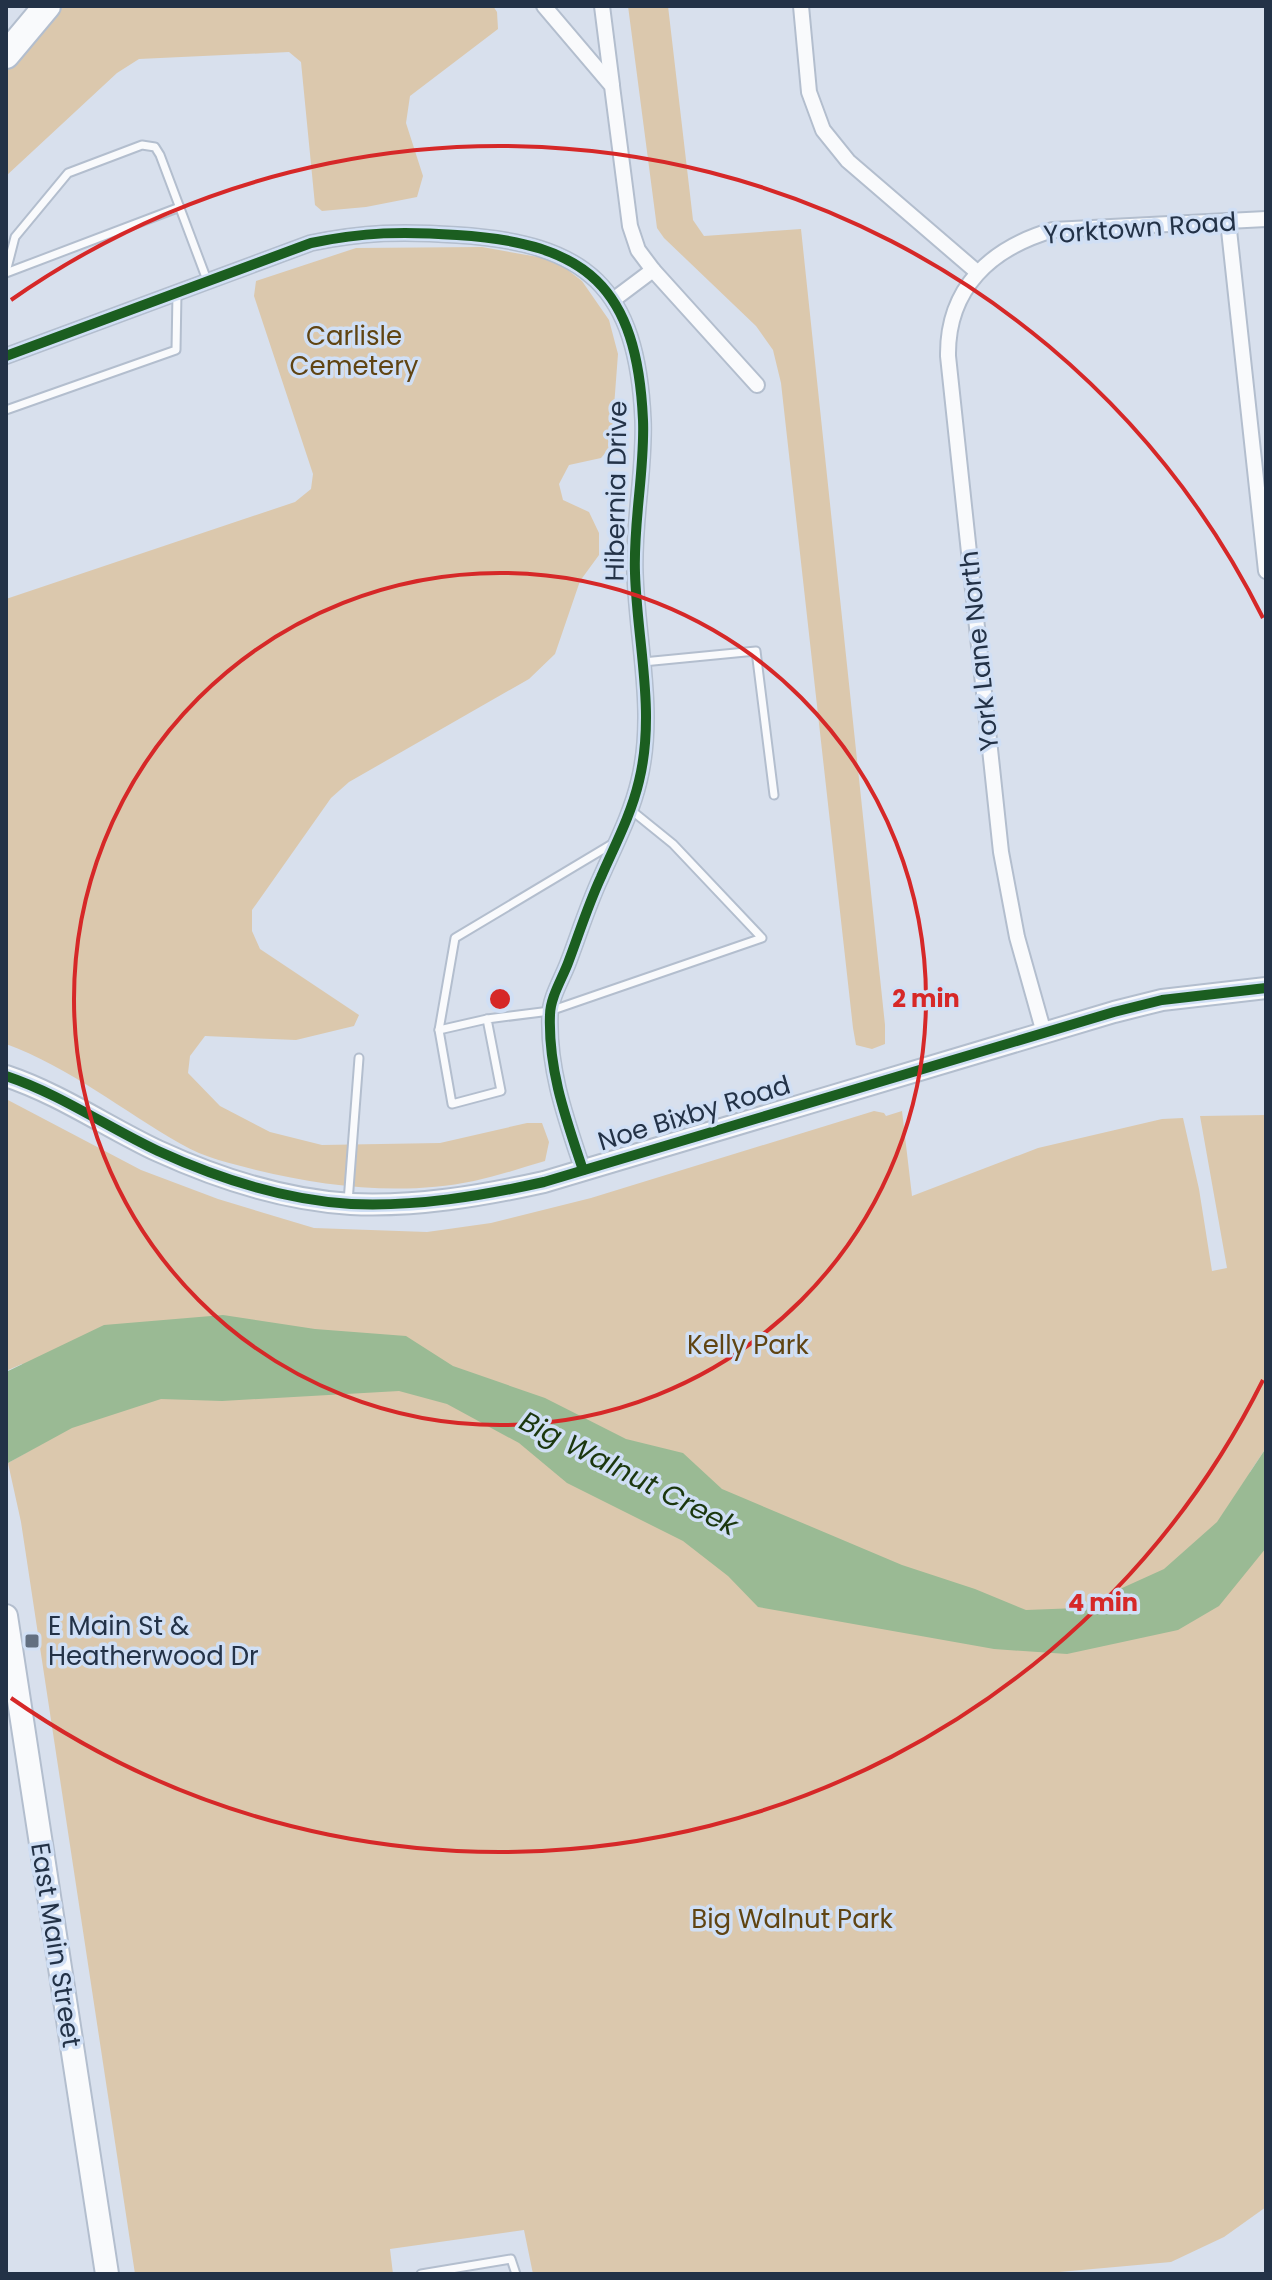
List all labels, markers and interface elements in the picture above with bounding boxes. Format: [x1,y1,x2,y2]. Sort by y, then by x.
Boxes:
street label: Yorktown Road [1042,203,1238,253]
park label: Carlisle Cemetery [289,318,419,384]
street label: Hibernia Drive [596,400,636,582]
street label: York Lane North [951,549,1007,753]
text: 2 min [892,982,960,1015]
centre of rings [486,985,514,1013]
street label: Noe Bixby Road [593,1067,795,1159]
park label: Kelly Park [687,1327,809,1363]
water label: Big Walnut Creek [513,1402,746,1546]
text: 4 min [1068,1586,1138,1619]
place label: E Main St & Heatherwood Dr [48,1608,259,1674]
marker: E Main St & Heatherwood Dr [23,1632,41,1650]
street label: East Main Street [22,1840,90,2050]
park label: Big Walnut Park [691,1901,893,1937]

